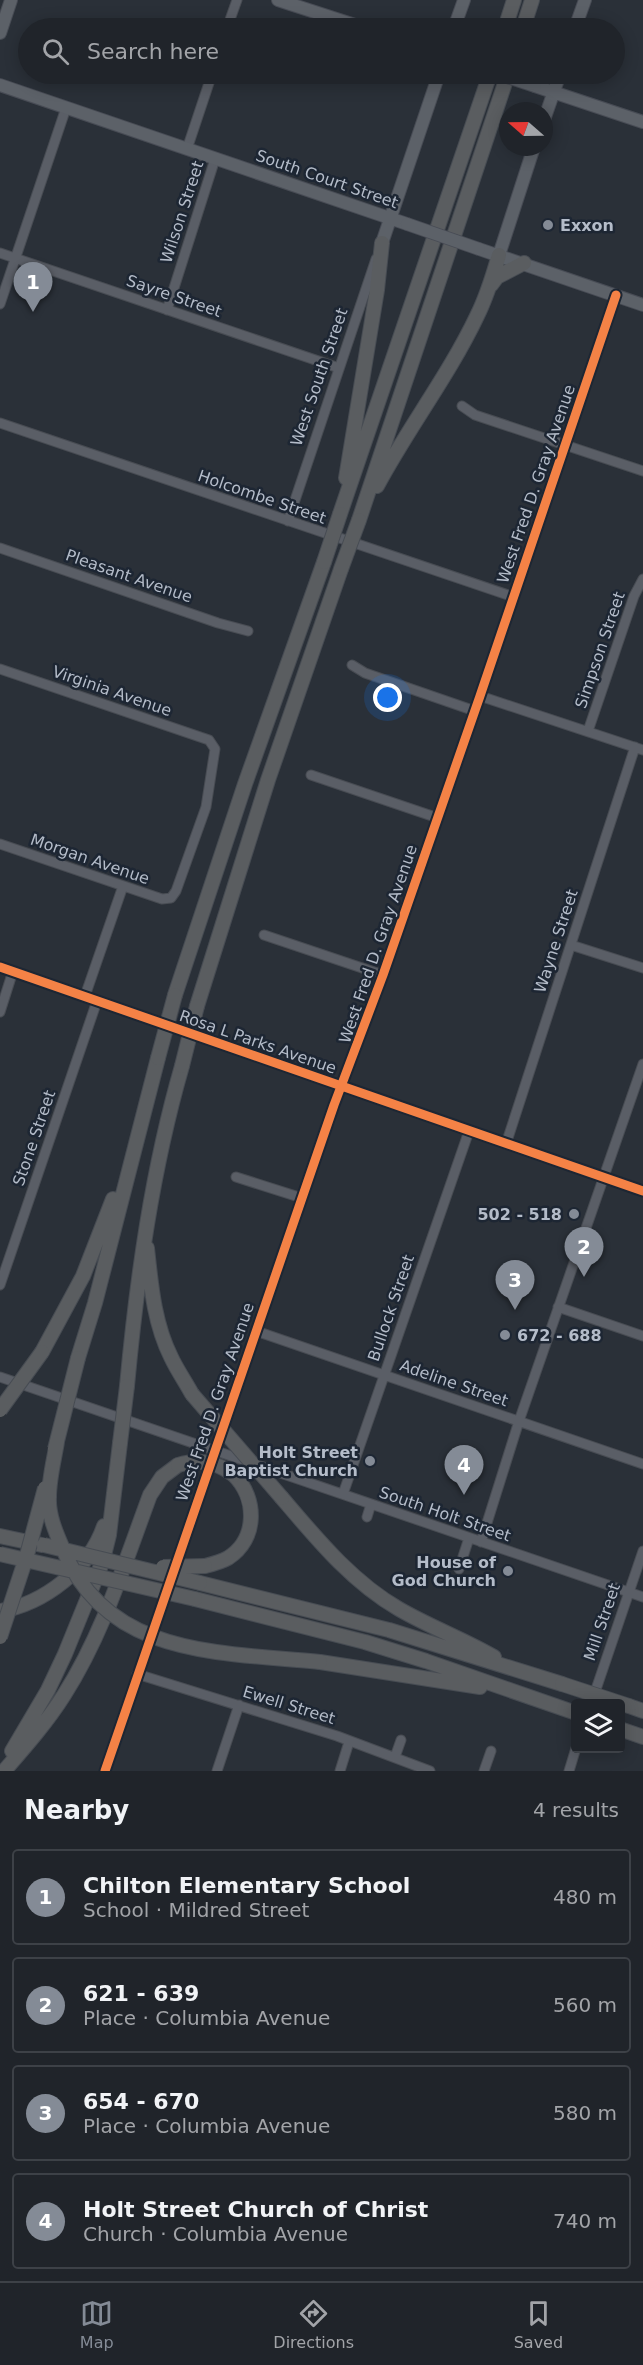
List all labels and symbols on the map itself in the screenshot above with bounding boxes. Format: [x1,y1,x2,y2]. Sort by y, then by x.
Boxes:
north arrow [499,102,553,156]
street label: South Court Street [253,146,401,212]
street label: Wilson Street [157,159,207,265]
place label: Exxon [560,216,614,235]
marker: Exxon [541,218,555,232]
pin: 1 [14,262,52,312]
street label: Sayre Street [124,271,224,321]
street label: West South Street [286,306,352,448]
street label: West Fred D. Gray Avenue [493,382,579,586]
street label: Holcombe Street [195,466,329,528]
street label: Pleasant Avenue [63,545,195,607]
street label: Simpson Street [571,589,629,711]
street label: Virginia Avenue [50,662,174,720]
your location [373,683,402,712]
street label: Morgan Avenue [28,830,152,888]
street label: West Fred D. Gray Avenue [335,842,421,1046]
street label: Wayne Street [530,887,582,995]
street label: Rosa L Parks Avenue [177,1006,339,1078]
street label: Stone Street [9,1088,59,1188]
place label: 502 - 518 [477,1205,562,1224]
marker: 502 - 518 [567,1207,581,1221]
pin: 2 [564,1228,604,1277]
street label: Bullock Street [364,1252,418,1364]
pin: 3 [496,1260,534,1310]
street label: West Fred D. Gray Avenue [172,1300,258,1504]
place label: 672 - 688 [517,1326,602,1345]
marker: 672 - 688 [498,1328,512,1342]
street label: Adeline Street [397,1356,511,1410]
place label: Holt Street Baptist Church [224,1443,358,1480]
pin: 4 [444,1446,484,1495]
marker: Holt Street Baptist Church [363,1454,377,1468]
street label: South Holt Street [377,1483,513,1545]
place label: House of God Church [392,1553,497,1590]
marker: House of God Church [501,1564,515,1578]
street label: Mill Street [580,1581,624,1663]
street label: Ewell Street [240,1682,338,1728]

